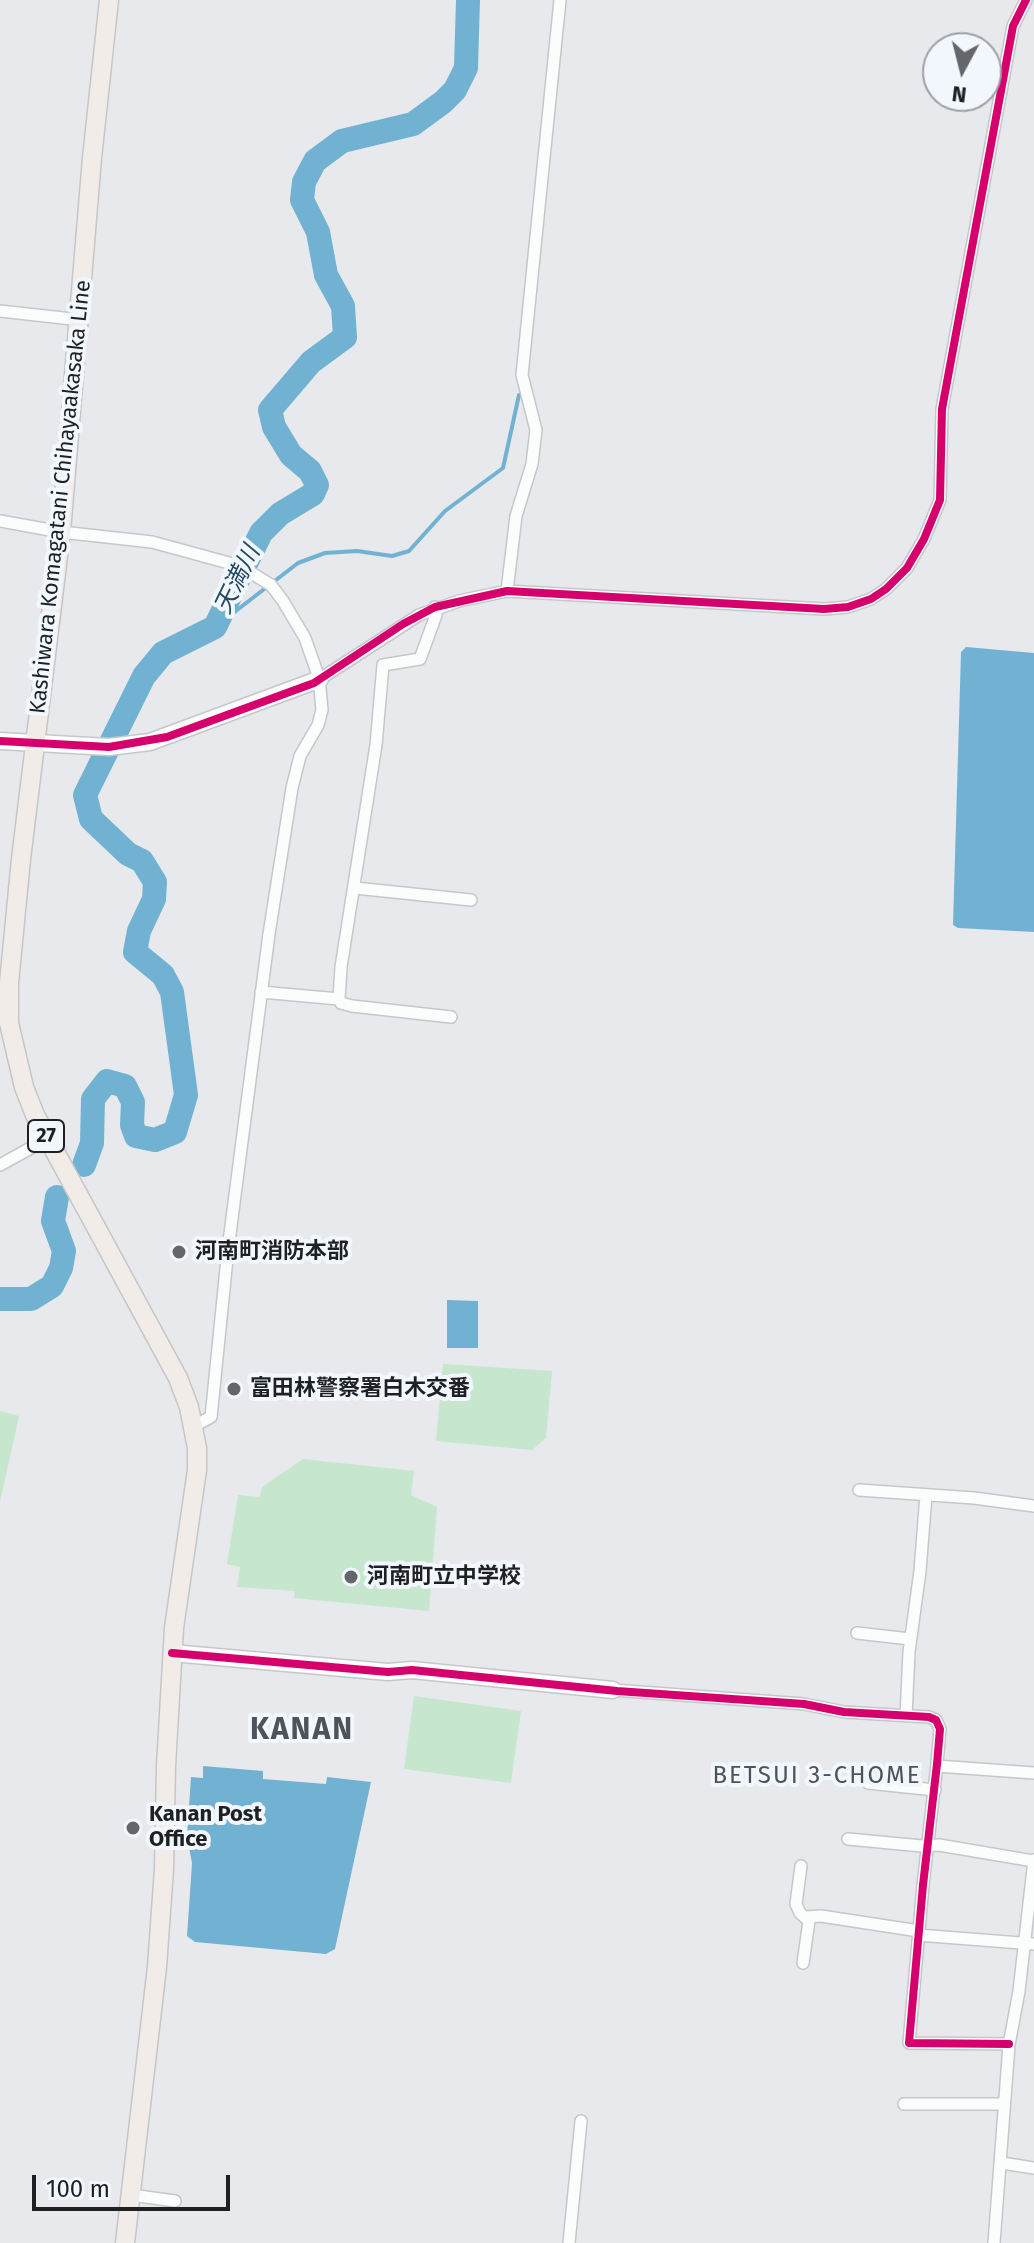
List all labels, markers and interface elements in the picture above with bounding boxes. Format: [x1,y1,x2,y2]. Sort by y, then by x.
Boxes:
north arrow [922,32,1002,112]
text: N [950,80,968,109]
street label: Kashiwara Komagatani Chihayaakasaka Line [25,279,97,715]
water label: 天満川 [209,541,267,619]
road number: 27 [28,1120,64,1152]
place label: 河南町消防本部 [195,1239,349,1265]
marker: 河南町消防本部 [170,1243,188,1261]
place label: 富田林警察署白木交番 [250,1376,470,1402]
marker: 富田林警察署白木交番 [225,1380,243,1398]
place label: 河南町立中学校 [367,1564,521,1590]
marker: 河南町立中学校 [342,1568,360,1586]
district label: KANAN [250,1713,354,1749]
district label: BETSUI 3-CHOME [712,1762,922,1790]
place label: Kanan Post Office [149,1802,262,1854]
marker: Kanan Post Office [124,1819,142,1837]
scale bar [36,2159,234,2209]
text: 100 m [46,2175,110,2203]

